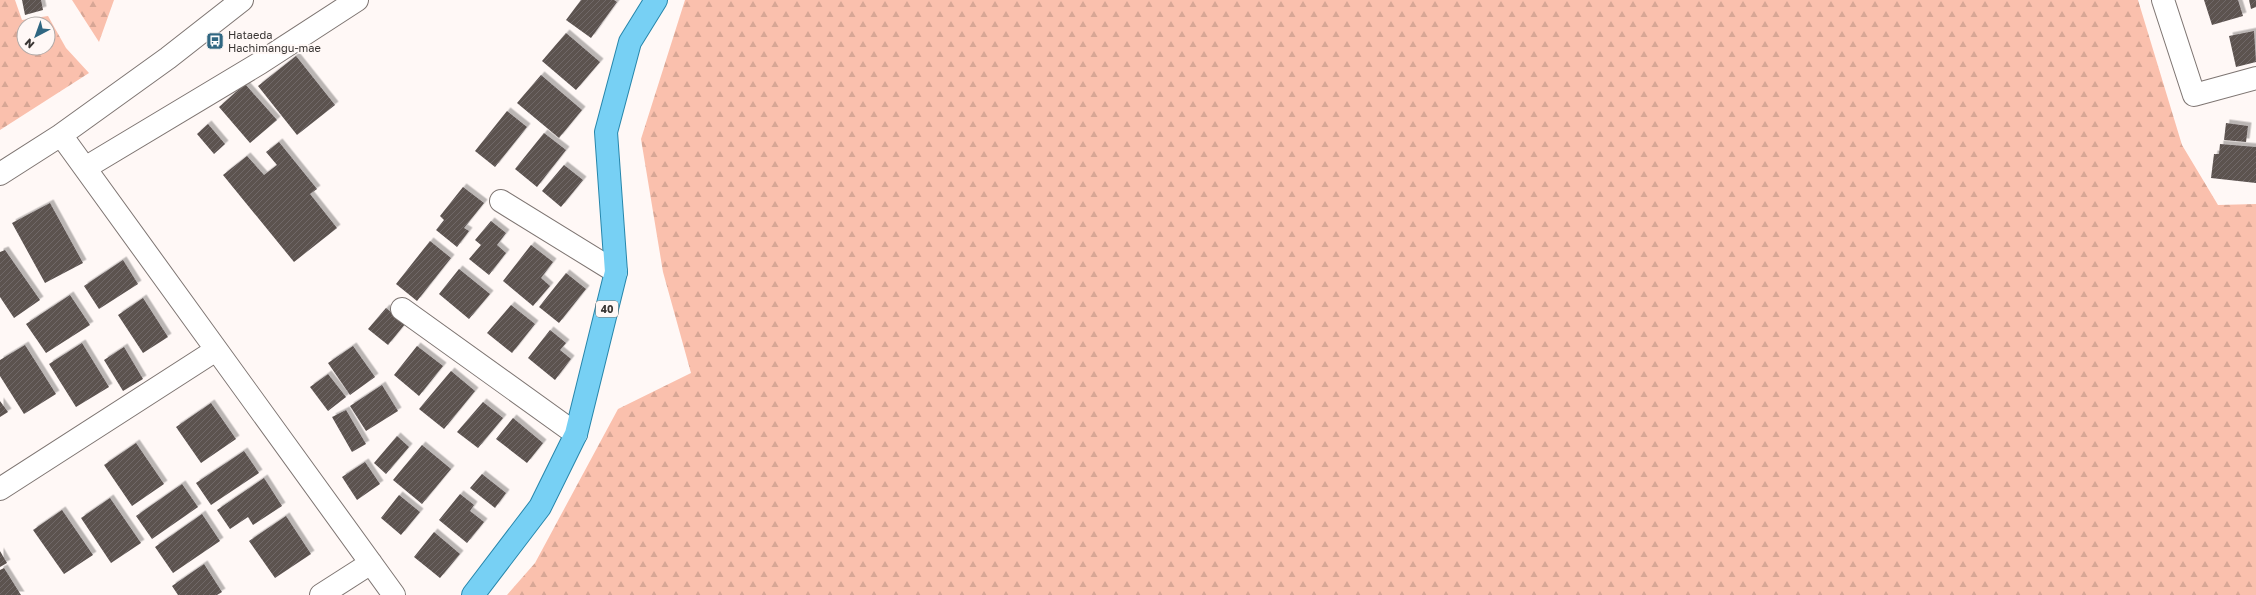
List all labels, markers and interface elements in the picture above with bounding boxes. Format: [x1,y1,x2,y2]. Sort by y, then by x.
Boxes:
north arrow [16,16,56,56]
place label: Hataeda Hachimangu-mae [228,28,321,54]
bus stop icon: Hataeda Hachimangu-mae [205,31,225,51]
text: N [22,36,37,52]
road number: 40 [596,301,618,317]

